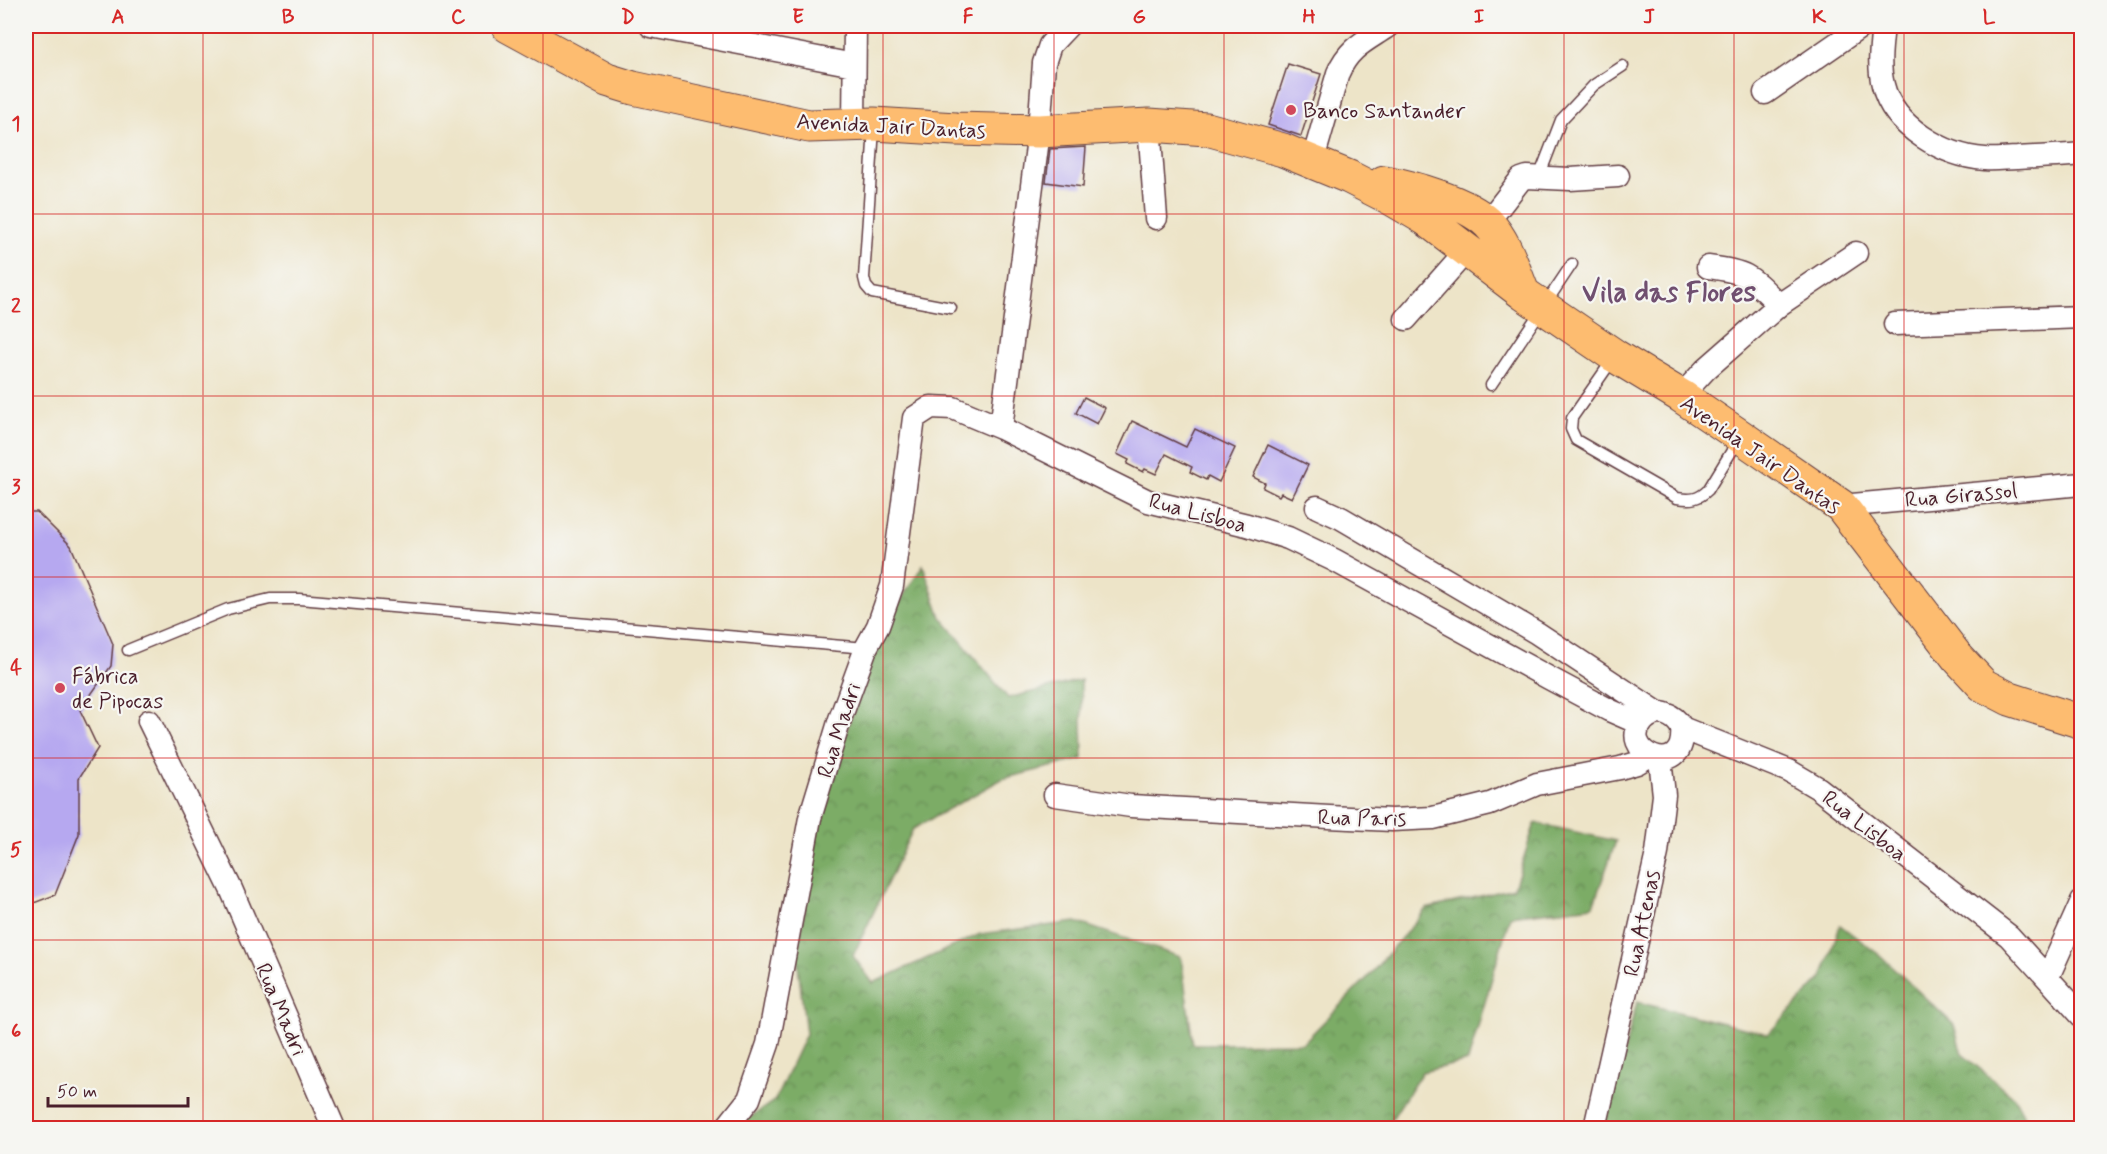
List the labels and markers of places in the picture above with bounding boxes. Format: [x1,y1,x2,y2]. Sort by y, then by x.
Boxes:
place label: Banco Santander [1303,98,1466,126]
marker: Banco Santander [1284,103,1298,117]
place label: Fábrica de Pipocas [72,663,163,716]
marker: Fábrica de Pipocas [53,681,67,695]

